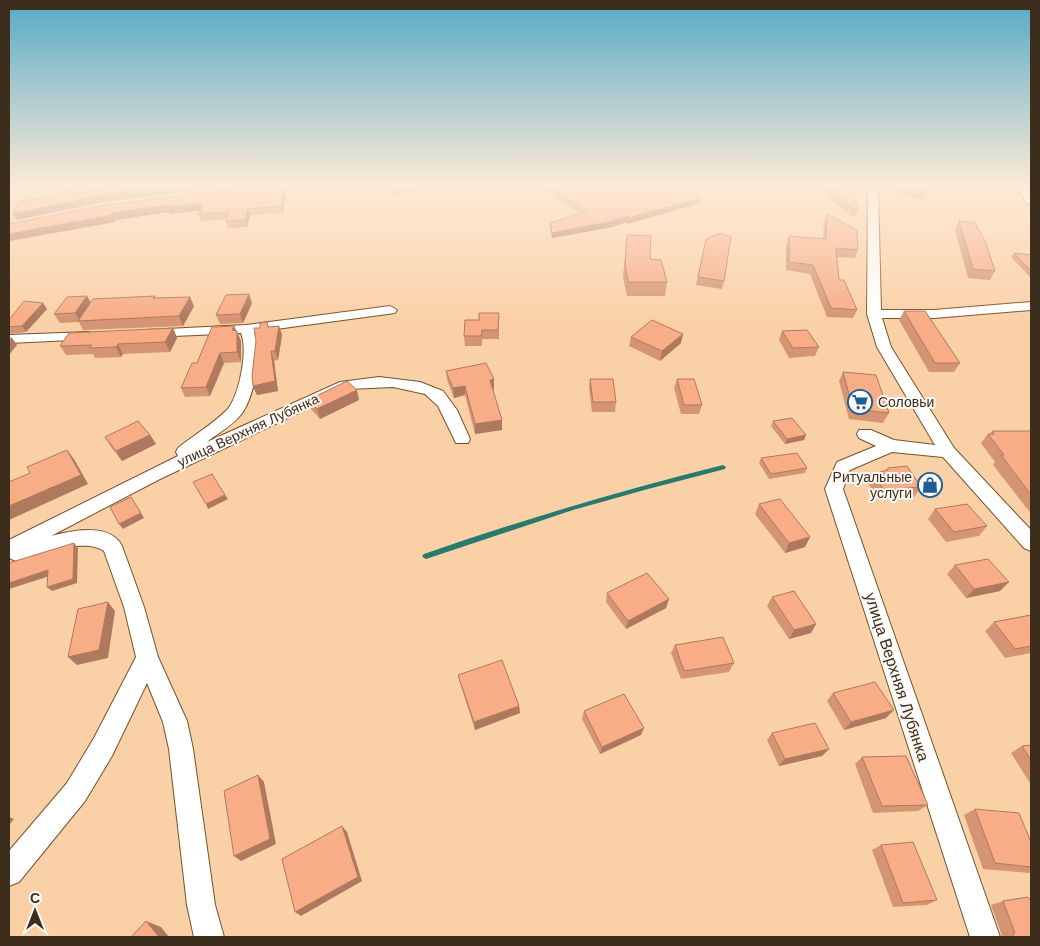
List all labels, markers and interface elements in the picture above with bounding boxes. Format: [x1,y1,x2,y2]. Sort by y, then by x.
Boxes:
street label: улица Верхняя Лубянка [174,389,322,471]
supermarket icon: Соловьи [847,389,873,415]
place label: Соловьи [878,393,934,411]
place label: Ритуальные услуги [833,468,912,502]
shop icon: Ритуальные услуги [917,472,943,498]
street label: улица Верхняя Лубянка [860,590,934,764]
north arrow [10,886,60,936]
text: С [30,889,40,907]

